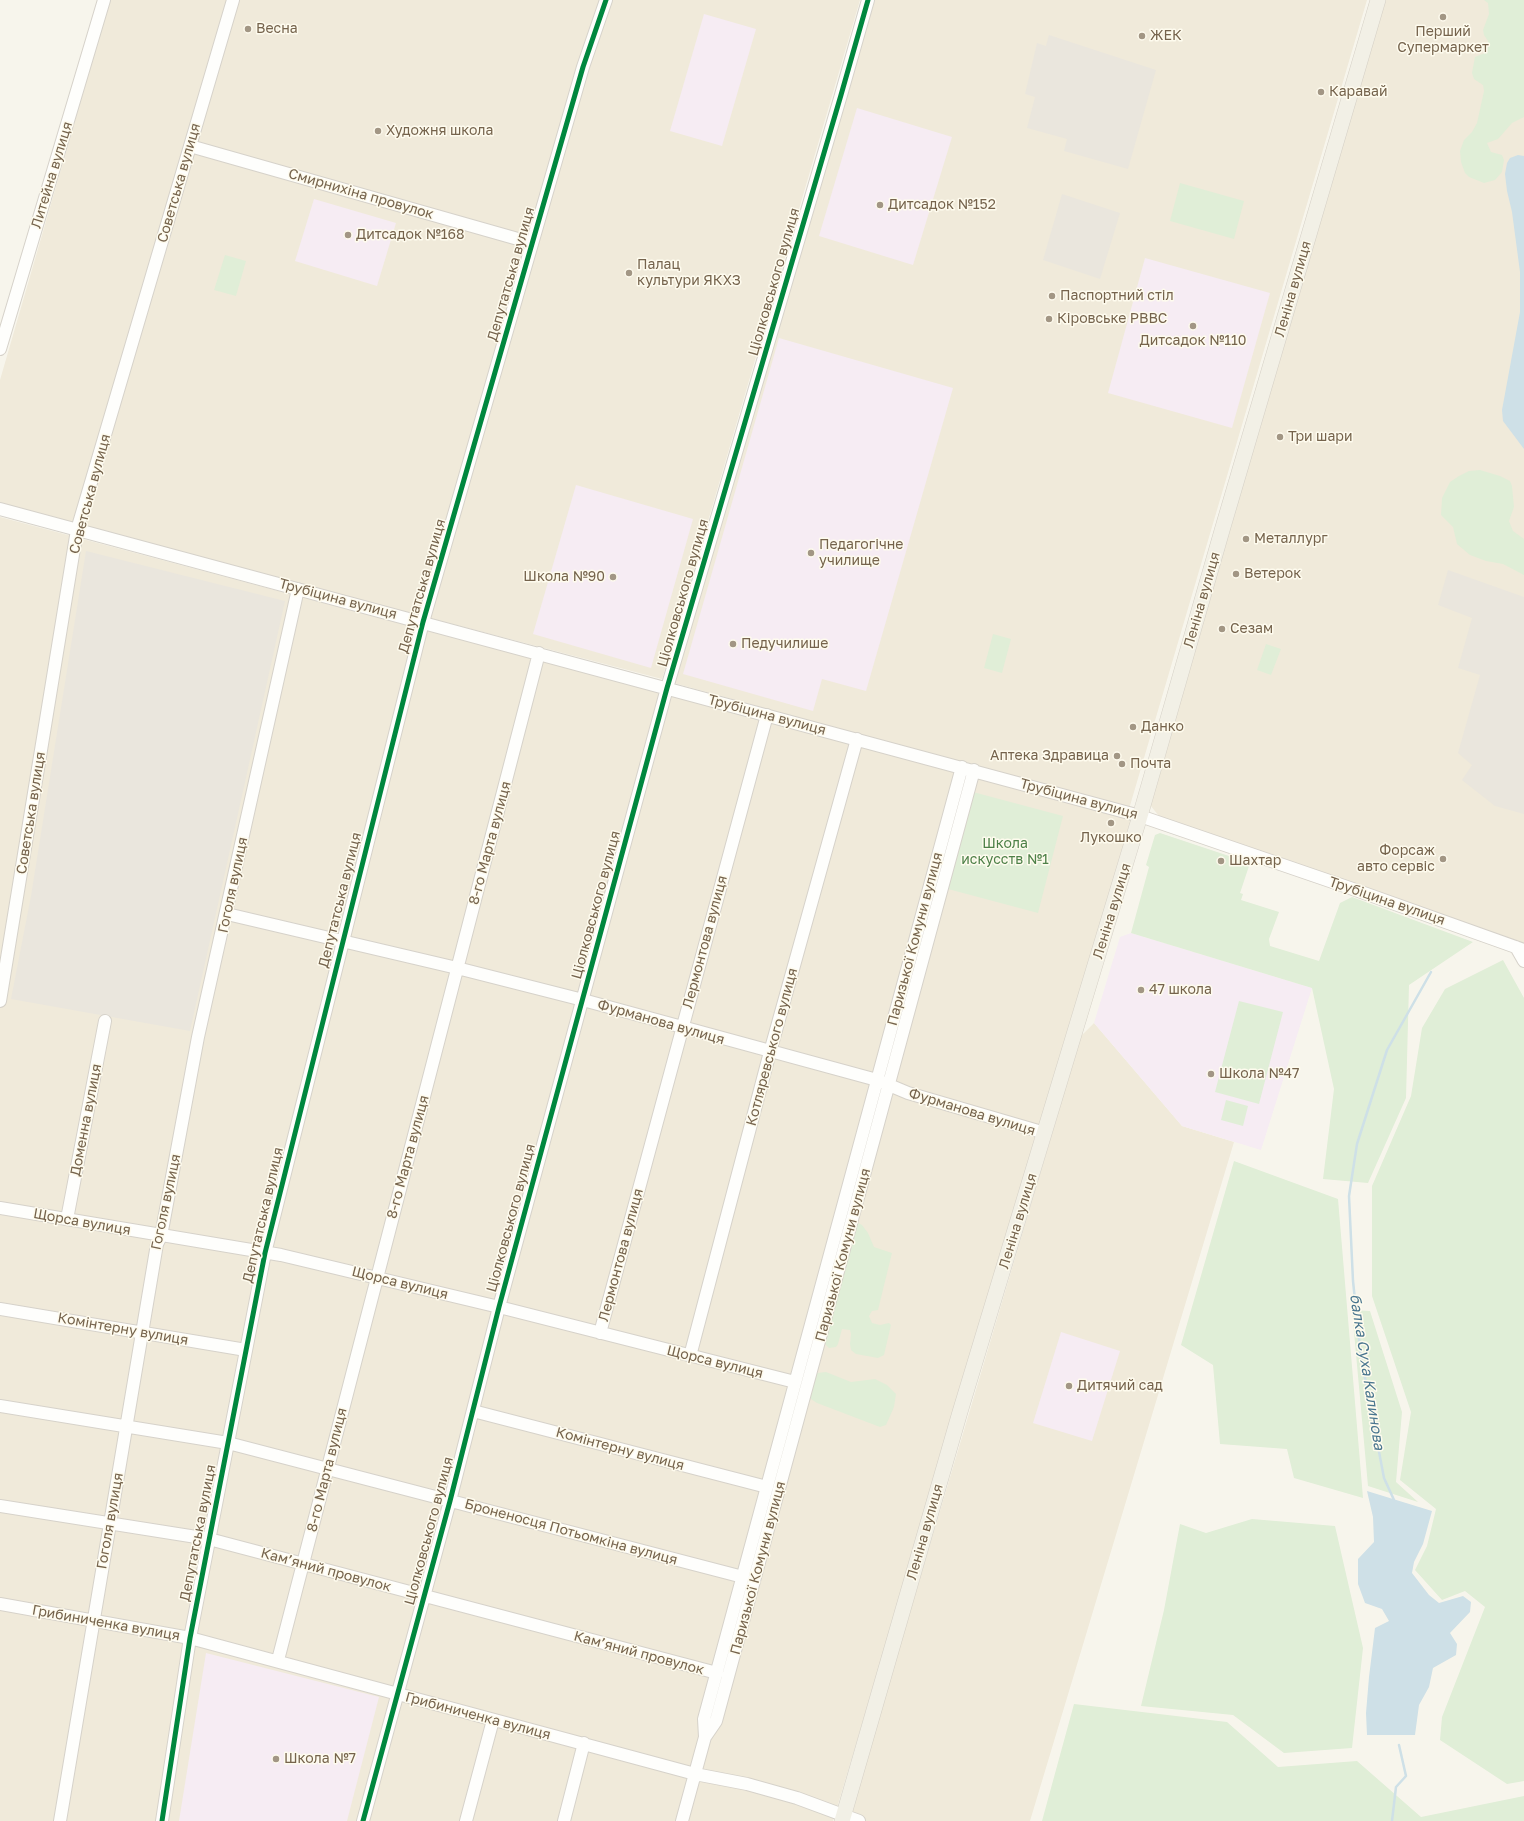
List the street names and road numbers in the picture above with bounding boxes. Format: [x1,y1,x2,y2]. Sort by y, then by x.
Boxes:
street label: Литейна вулиця [28,120,76,230]
street label: Советська вулиця [154,121,204,245]
street label: Смирнихіна провулок [286,165,436,223]
street label: Депутатська вулиця [484,205,538,343]
street label: Ціолковського вулиця [745,206,803,358]
street label: Леніна вулиця [1271,239,1315,339]
street label: Советська вулиця [66,432,114,556]
street label: Депутатська вулиця [395,517,449,655]
street label: Ціолковського вулиця [654,517,712,669]
street label: Леніна вулиця [1180,550,1224,650]
street label: Трубіцина вулиця [277,575,399,623]
street label: Трубіцина вулиця [706,691,828,739]
street label: Советська вулиця [13,751,49,875]
street label: Трубіцина вулиця [1018,775,1140,823]
street label: 8-го Марта вулиця [465,779,515,907]
street label: Ціолковського вулиця [568,829,624,981]
street label: Депутатська вулиця [315,831,365,969]
street label: Гоголя вулиця [215,835,251,935]
street label: Паризької Комуни вулиця [884,850,946,1028]
street label: Леніна вулиця [1089,861,1135,961]
street label: Трубіцина вулиця [1327,873,1447,929]
street label: Лермонтова вулиця [679,874,731,1010]
street label: Котляревського вулиця [743,966,801,1128]
street label: Фурманова вулиця [596,996,726,1048]
street label: Доменна вулиця [67,1062,105,1178]
street label: Фурманова вулиця [907,1085,1037,1139]
street label: 8-го Марта вулиця [383,1093,433,1221]
street label: Ціолковського вулиця [483,1142,539,1294]
street label: Депутатська вулиця [239,1145,287,1285]
street label: Гоголя вулиця [148,1152,184,1252]
street label: Паризької Комуни вулиця [812,1166,874,1344]
street label: Леніна вулиця [995,1171,1041,1271]
street label: Лермонтова вулиця [595,1187,647,1323]
street label: Щорса вулиця [32,1205,132,1239]
street label: Щорса вулиця [350,1263,450,1303]
street label: Комінтерну вулиця [56,1309,190,1349]
street label: Щорса вулиця [665,1342,765,1382]
street label: 8-го Марта вулиця [303,1406,351,1534]
street label: Комінтерну вулиця [554,1424,686,1474]
street label: Ціолковського вулиця [401,1455,457,1607]
street label: Депутатська вулиця [177,1463,219,1603]
street label: Гоголя вулиця [93,1471,127,1571]
street label: Паризької Комуни вулиця [727,1479,789,1657]
street label: Леніна вулиця [903,1482,947,1582]
street label: Броненосця Потьомкіна вулиця [463,1495,679,1569]
street label: Кам’яний провулок [259,1545,393,1595]
street label: Грибиниченка вулиця [31,1602,181,1644]
street label: Кам’яний провулок [572,1628,706,1678]
street label: Грибиниченка вулиця [403,1688,553,1744]

